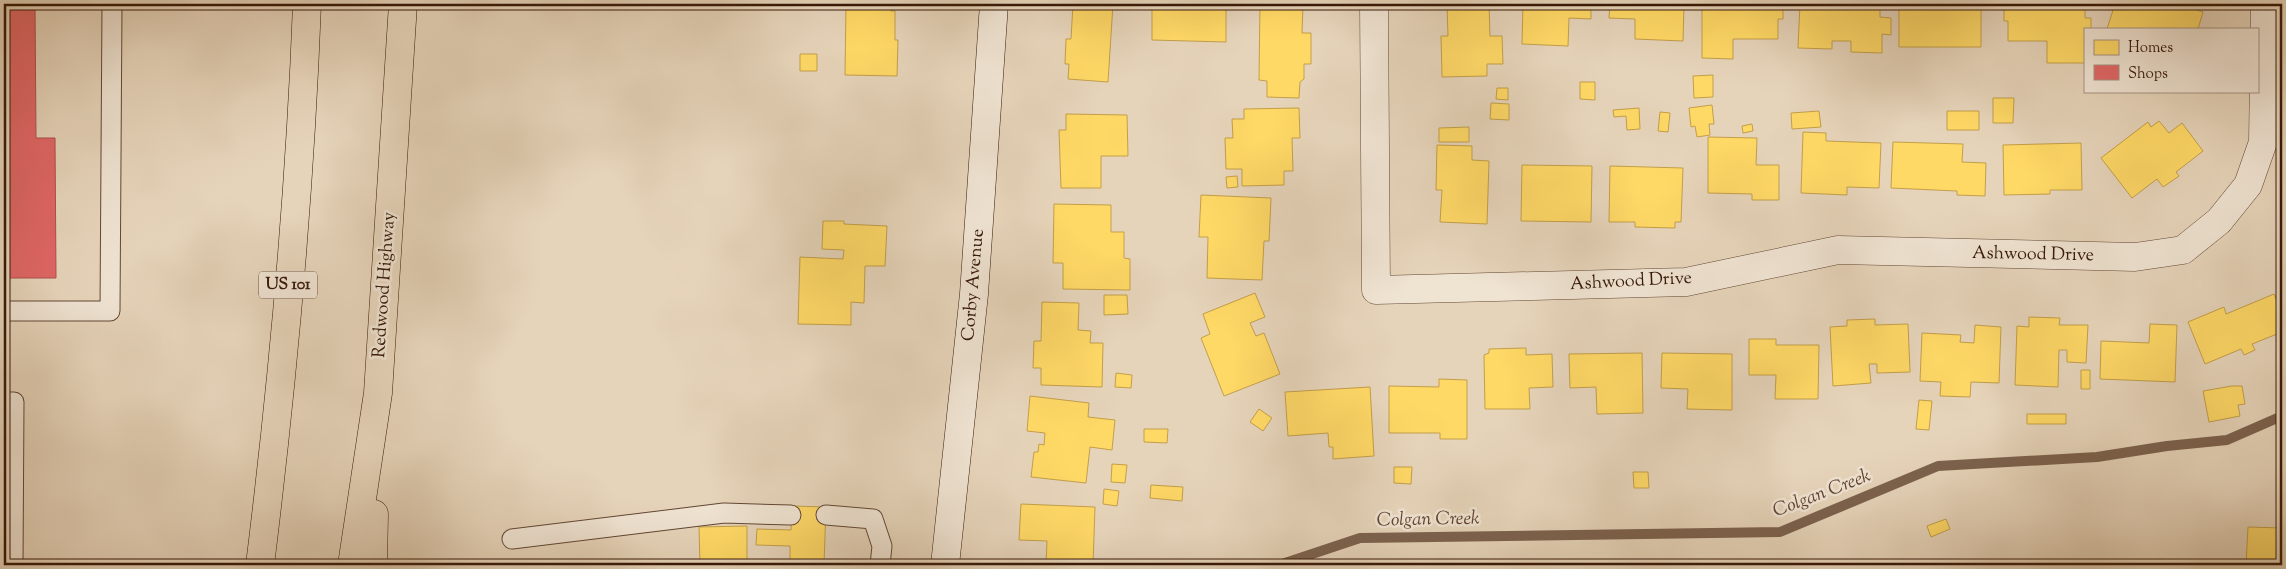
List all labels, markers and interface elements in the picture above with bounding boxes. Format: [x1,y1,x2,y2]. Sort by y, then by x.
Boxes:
legend [2084,28,2258,92]
text: Homes [2128,38,2173,59]
text: Shops [2128,64,2168,85]
street label: Redwood Highway [367,211,403,359]
street label: Corby Avenue [956,228,992,342]
street label: Ashwood Drive [1972,241,2094,269]
street label: Ashwood Drive [1569,266,1693,298]
road number: US 101 [259,272,317,298]
water label: Colgan Creek [1769,463,1875,525]
water label: Colgan Creek [1376,506,1480,534]

